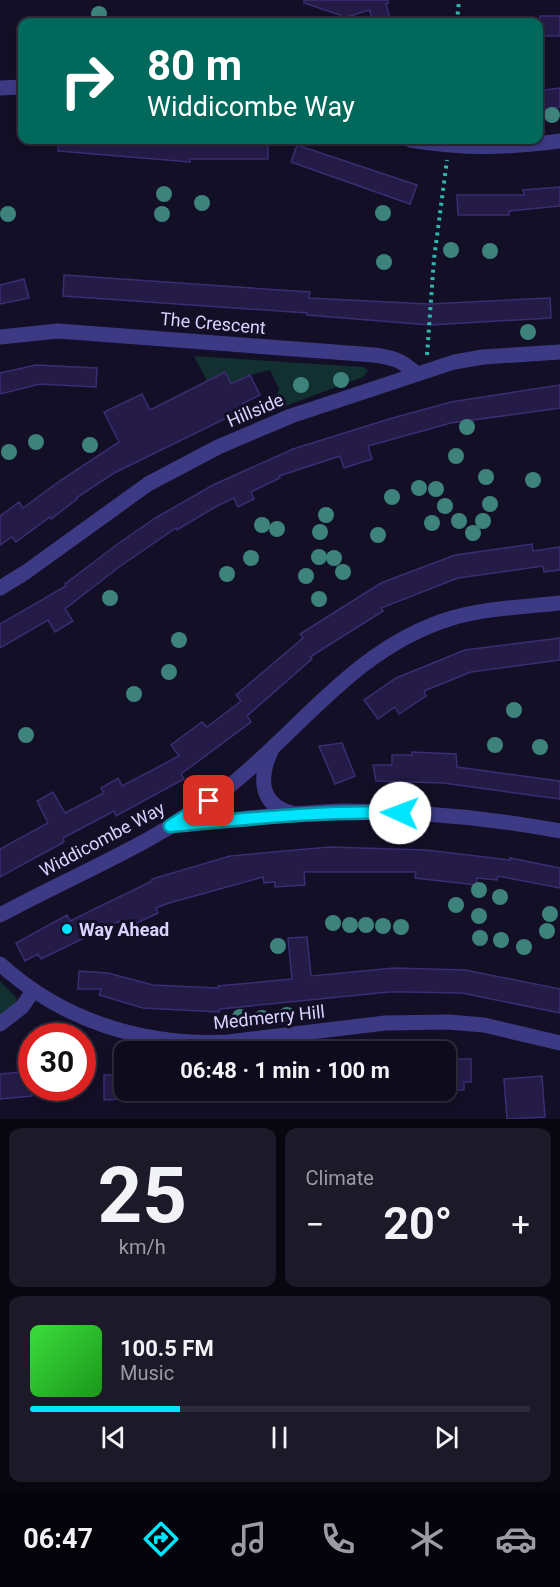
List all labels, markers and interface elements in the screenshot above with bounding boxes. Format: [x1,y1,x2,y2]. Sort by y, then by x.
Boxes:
text: 80 m [147,41,242,90]
icon: right [48,42,126,120]
text: Widdicombe Way [147,91,355,123]
street label: The Crescent [159,308,267,338]
street label: Hillside [224,389,286,431]
pin [183,775,234,826]
position arrow [368,781,432,845]
icon: arrive [192,784,225,817]
street label: Widdicombe Way [36,797,168,881]
place label: Way Ahead [79,919,169,940]
marker: Way Ahead [60,922,74,936]
street label: Medmerry Hill [212,1001,326,1033]
speed limit sign: 30 [18,1023,96,1101]
text: 06:48 · 1 min · 100 m [180,1058,390,1083]
text: 25 [97,1150,187,1241]
text: Climate [306,1166,374,1190]
text: 20° [383,1197,452,1250]
text: − [306,1205,324,1244]
text: + [511,1205,530,1244]
text: km/h [119,1235,166,1259]
text: 100.5 FM [120,1336,214,1361]
text: Music [120,1361,174,1385]
icon: previous [97,1421,130,1454]
icon: pause [263,1421,296,1454]
icon: next [430,1421,463,1454]
icon: directions [140,1518,182,1560]
icon: music [228,1518,270,1560]
icon: phone [317,1518,359,1560]
icon: climate [406,1518,448,1560]
icon: car [495,1518,537,1560]
text: 06:47 [23,1523,93,1555]

